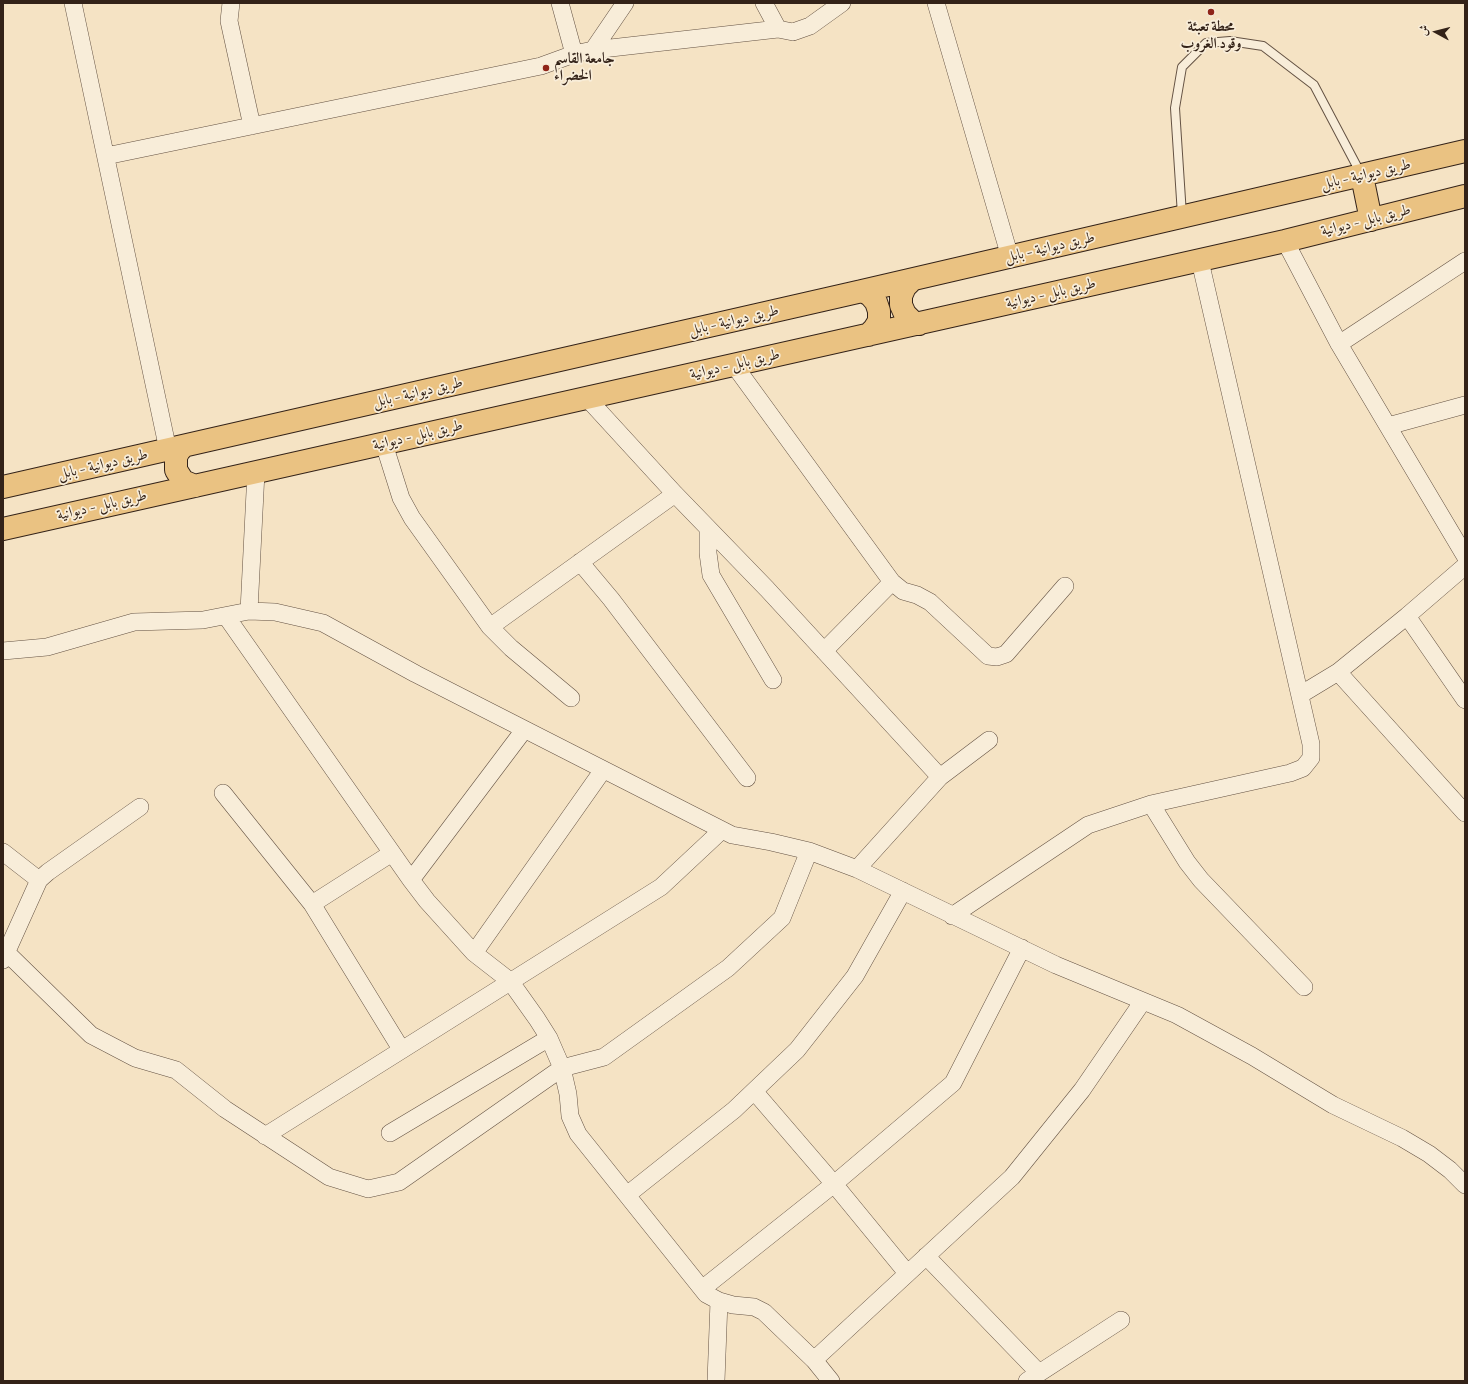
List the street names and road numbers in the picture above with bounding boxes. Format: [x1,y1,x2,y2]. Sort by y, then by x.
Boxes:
street label: طريق ديوانية - بابل [1319,156,1413,194]
street label: طريق بابل - ديوانية [1319,201,1413,241]
street label: طريق ديوانية - بابل [1003,229,1097,267]
street label: طريق بابل - ديوانية [1004,275,1098,313]
street label: طريق ديوانية - بابل [687,302,781,340]
street label: طريق بابل - ديوانية [688,346,782,384]
street label: طريق ديوانية - بابل [371,374,465,412]
street label: طريق بابل - ديوانية [371,417,465,455]
street label: طريق ديوانية - بابل [56,446,150,484]
street label: طريق بابل - ديوانية [55,487,149,525]

